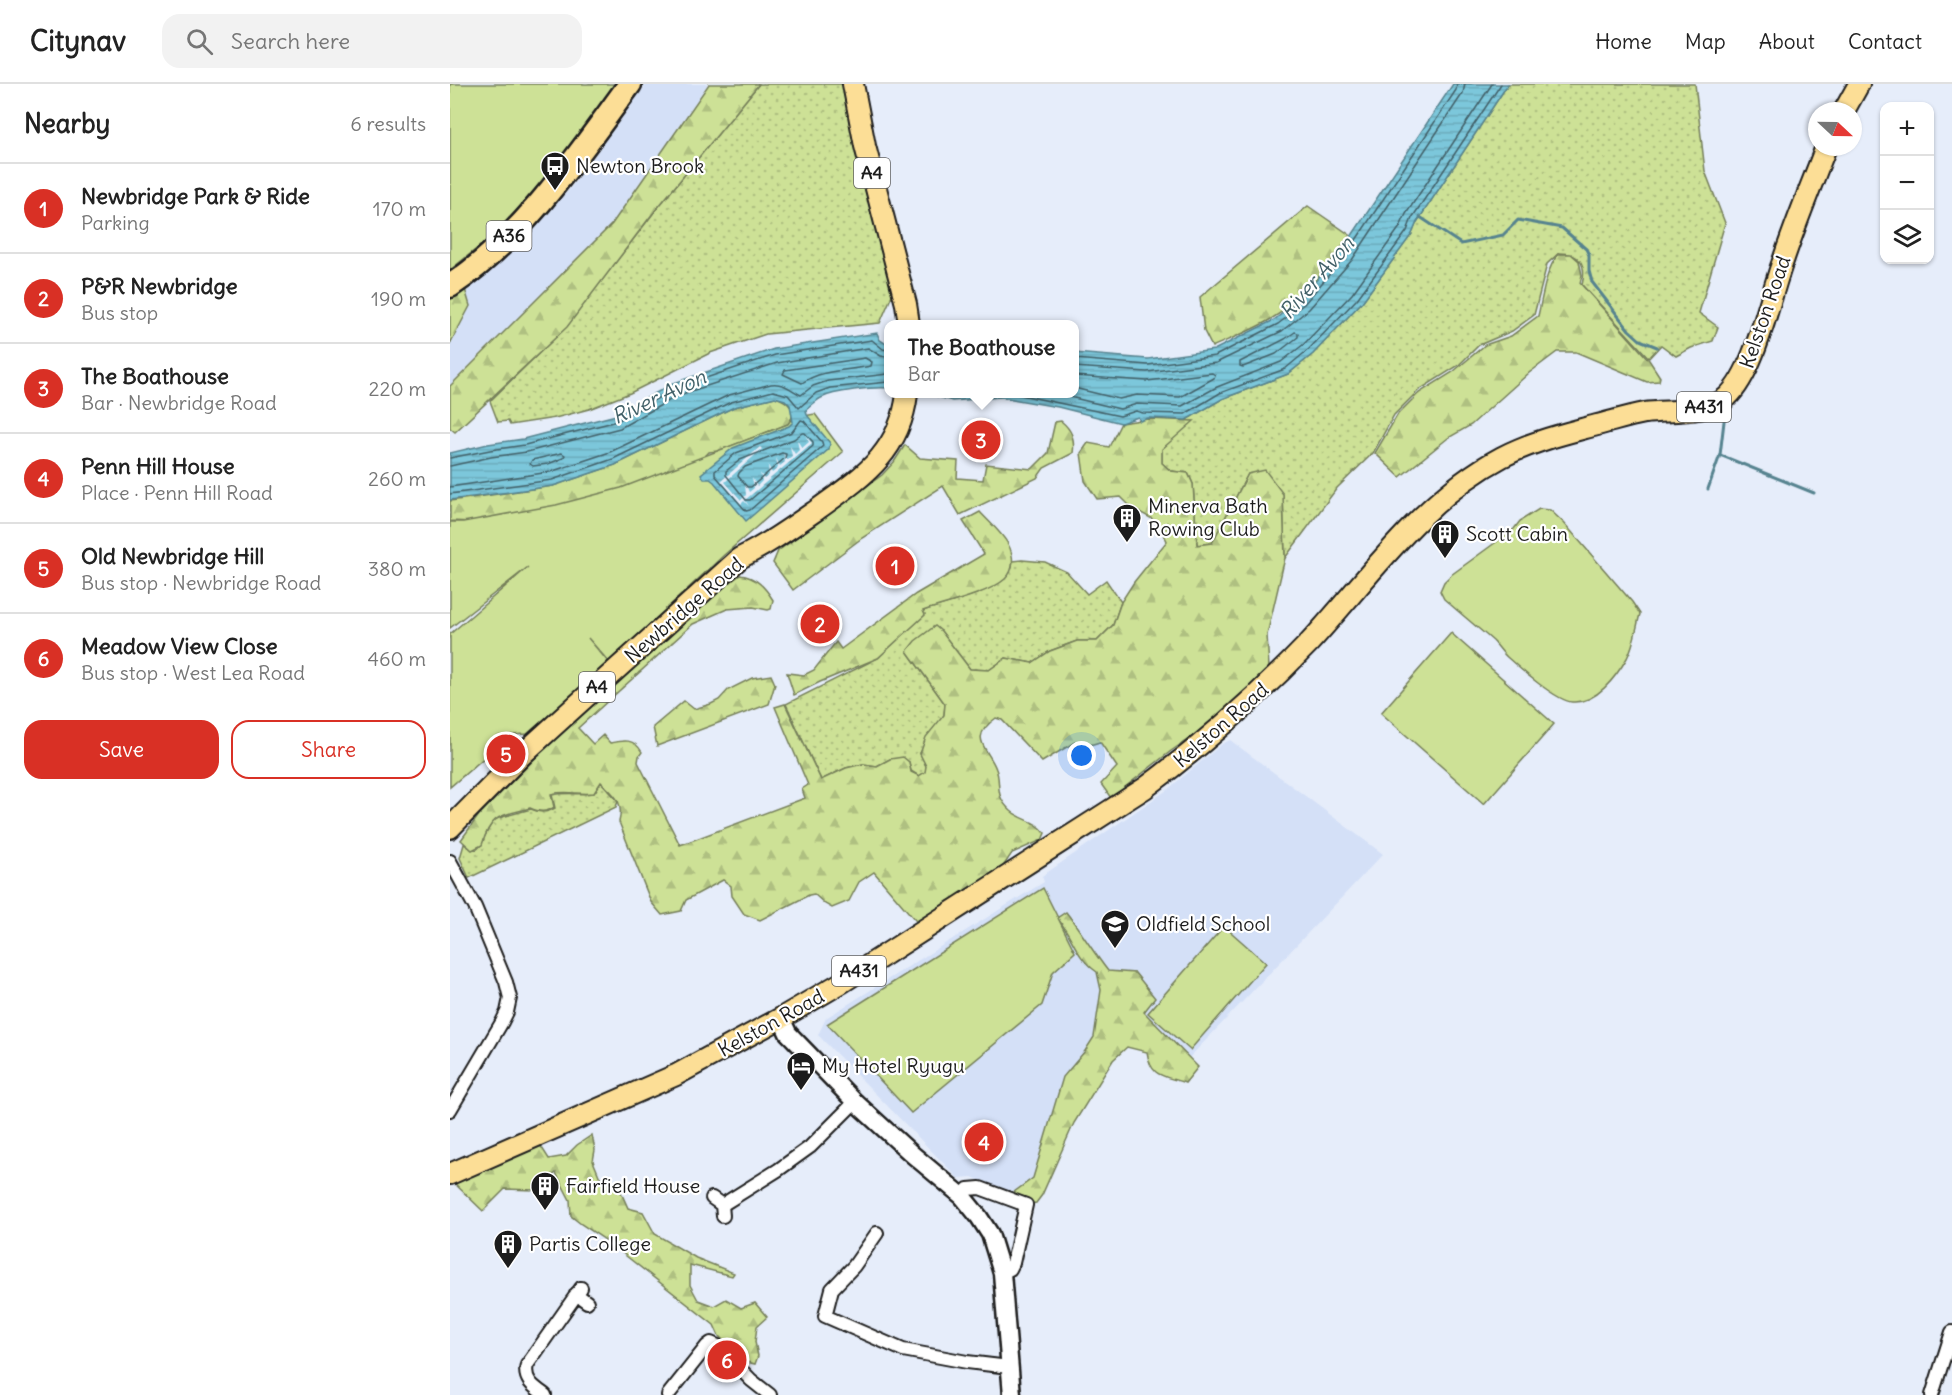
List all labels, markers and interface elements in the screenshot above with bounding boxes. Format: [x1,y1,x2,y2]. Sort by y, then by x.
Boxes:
search box [162,14,582,68]
text: Citynav [30,23,126,59]
icon: search [183,25,216,58]
text: Search here [231,27,350,55]
text: Home [1595,28,1652,55]
text: Map [1685,28,1726,55]
text: About [1759,28,1815,55]
text: Contact [1848,28,1922,55]
north arrow [1808,102,1862,156]
map controls [1880,102,1934,264]
button: + [1880,102,1934,156]
text: Nearby [24,107,110,140]
text: 6 results [350,111,426,136]
bus stop icon: Newton Brook [539,150,571,192]
place label: Newton Brook [576,153,704,178]
button: − [1880,156,1934,210]
road number: A4 [854,158,890,188]
text: Newbridge Park & Ride [81,182,310,210]
text: 1 [40,196,47,221]
text: 170 m [373,196,426,221]
text: Parking [81,210,150,235]
button: layers [1880,210,1934,264]
road number: A36 [486,221,532,251]
water label: River Avon [1273,230,1360,325]
street label: Kelston Road [1734,252,1796,371]
text: P&R Newbridge [81,272,238,300]
text: 2 [38,286,49,311]
text: 190 m [371,286,426,311]
text: Bus stop [81,300,158,325]
popup [884,320,1079,398]
text: The Boathouse [908,333,1055,361]
text: Bar [908,361,940,386]
text: The Boathouse [81,362,229,390]
water label: River Avon [607,363,711,430]
text: 3 [38,376,49,401]
text: 220 m [369,376,426,401]
text: Bar · Newbridge Road [81,390,277,415]
road number: A431 [1677,392,1731,422]
pin: 3 [962,418,1000,462]
text: Penn Hill House [81,452,235,480]
text: 4 [38,466,49,491]
text: 260 m [368,466,426,491]
text: Place · Penn Hill Road [81,480,273,505]
place label: Minerva Bath Rowing Club [1148,493,1268,541]
building icon: Minerva Bath Rowing Club [1111,502,1143,544]
building icon: Scott Cabin [1429,518,1461,560]
place label: Scott Cabin [1466,521,1568,546]
text: Old Newbridge Hill [81,542,264,570]
pin: 1 [876,544,914,588]
street label: Newbridge Road [619,551,748,668]
text: 5 [38,556,49,581]
text: 380 m [368,556,426,581]
text: Bus stop · Newbridge Road [81,570,321,595]
pin: 2 [800,602,839,646]
text: Meadow View Close [81,632,278,660]
text: 6 [38,646,49,671]
text: 460 m [367,646,426,671]
text: Bus stop · West Lea Road [81,660,305,685]
road number: A4 [579,672,615,702]
street label: Kelston Road [1168,677,1273,773]
button: Save [24,720,219,779]
button: Share [231,720,426,779]
pin: 5 [486,732,526,776]
your location [1067,741,1096,770]
school or university icon: Oldfield School [1099,908,1131,950]
place label: Oldfield School [1136,911,1270,936]
road number: A431 [832,956,886,986]
street label: Kelston Road [713,983,828,1062]
hotel icon: My Hotel Ryugu [785,1050,817,1092]
place label: My Hotel Ryugu [822,1053,965,1078]
pin: 4 [964,1120,1004,1164]
building icon: Fairfield House [529,1170,561,1212]
place label: Fairfield House [566,1173,700,1198]
building icon: Partis College [492,1228,524,1270]
place label: Partis College [529,1231,651,1256]
pin: 6 [708,1338,746,1382]

